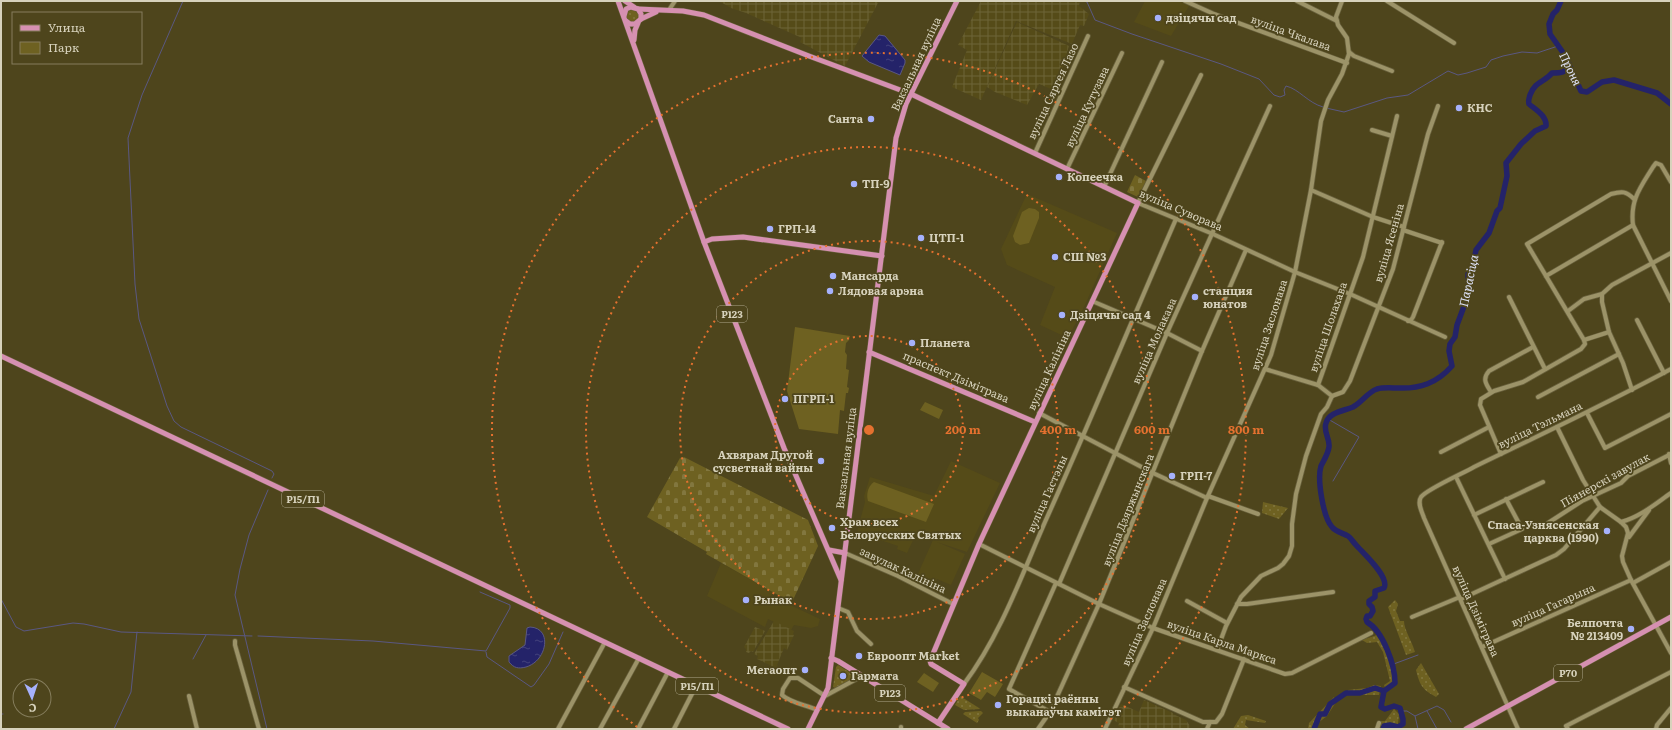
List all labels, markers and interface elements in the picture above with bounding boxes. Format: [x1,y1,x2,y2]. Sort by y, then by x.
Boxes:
place label: дзіцячы сад [1166,9,1236,25]
street label: вуліца Чкалава [1249,10,1334,54]
legend [12,12,142,64]
marker: дзіцячы сад [1153,13,1163,23]
street label: Вакзальная вуліца [886,14,944,113]
text: Улица [48,18,86,36]
text: Парк [48,38,79,56]
street label: вуліца Сяргея Лазо [1023,40,1082,142]
water label: Проня [1555,49,1587,89]
street label: вуліца Кутузава [1060,63,1112,150]
place label: КНС [1467,99,1493,115]
marker: КНС [1454,103,1464,113]
place label: Санта [828,110,864,126]
marker: Санта [866,114,876,124]
place label: Копеечка [1067,168,1124,184]
marker: Копеечка [1054,172,1064,182]
place label: ТП-9 [862,175,890,191]
marker: ТП-9 [849,179,859,189]
street label: вуліца Суворава [1137,184,1226,234]
street label: вуліца Ясеніна [1369,201,1407,284]
place label: ГРП-14 [778,220,816,236]
marker: ГРП-14 [765,224,775,234]
place label: ЦТП-1 [929,229,965,245]
marker: ЦТП-1 [916,233,926,243]
place label: СШ №3 [1063,248,1106,264]
marker: СШ №3 [1050,252,1060,262]
water label: Парасіца [1454,253,1482,309]
place label: Мансарда [841,267,899,283]
marker: Мансарда [828,271,838,281]
street label: вуліца Заслонава [1246,277,1290,372]
street label: вуліца Шолахава [1304,279,1350,374]
place label: Лядовая арэна [838,282,924,298]
place label: станция юнатов [1203,282,1253,311]
marker: Лядовая арэна [825,286,835,296]
marker: станция юнатов [1190,292,1200,302]
street label: вуліца Молакава [1127,295,1179,386]
road number: Р123 [717,306,747,322]
place label: Дзіцячы сад 4 [1070,306,1151,322]
marker: Дзіцячы сад 4 [1057,310,1067,320]
street label: вуліца Калініна [1022,327,1074,412]
place label: Планета [920,334,971,350]
marker: Планета [907,338,917,348]
street label: праспект Дзімітрава [901,346,1012,406]
place label: ПГРП-1 [793,390,834,406]
marker: ПГРП-1 [780,394,790,404]
street label: вуліца Тэльмана [1495,397,1584,451]
street label: Вакзальная вуліца [831,406,859,510]
text: 200 m [945,420,981,438]
text: 400 m [1040,420,1076,438]
text: 600 m [1134,420,1170,438]
text: 800 m [1228,420,1264,438]
centre of rings [862,423,876,437]
place label: Ахвярам Другой сусветнай вайны [713,446,813,475]
street label: Піянерскі завулак [1557,448,1653,510]
street label: вуліца Дзяржынскага [1097,451,1157,568]
street label: вуліца Гастэлы [1022,452,1070,535]
marker: Ахвярам Другой сусветнай вайны [816,456,826,466]
place label: ГРП-7 [1180,467,1212,483]
marker: ГРП-7 [1167,471,1177,481]
road number: Р15/П1 [282,491,324,507]
place label: Храм всех Белорусских Святых [840,513,962,542]
place label: Спаса-Узнясенская царква (1990) [1487,516,1599,545]
marker: Храм всех Белорусских Святых [827,523,837,533]
marker: Спаса-Узнясенская царква (1990) [1602,526,1612,536]
street label: завулак Калініна [857,542,949,596]
street label: вуліца Дзімітрава [1450,562,1504,659]
street label: вуліца Заслонава [1117,575,1170,668]
street label: вуліца Гагарына [1508,578,1597,630]
place label: Рынак [754,591,793,607]
marker: Рынак [741,595,751,605]
place label: Белпочта № 213409 [1567,614,1624,643]
street label: вуліца Карла Маркса [1165,615,1279,667]
marker: Белпочта № 213409 [1626,624,1636,634]
place label: Евроопт Market [867,647,960,663]
marker: Евроопт Market [854,651,864,661]
place label: Мегаопт [746,661,797,677]
marker: Мегаопт [800,665,810,675]
road number: Р70 [1554,665,1582,681]
place label: Гармата [851,667,899,683]
marker: Гармата [838,671,848,681]
north arrow [12,678,52,718]
road number: Р15/П1 [676,678,718,694]
road number: Р123 [875,685,905,701]
place label: Горацкі раённы выканаўчы камітэт [1006,690,1121,719]
marker: Горацкі раённы выканаўчы камітэт [993,700,1003,710]
text: С [28,701,37,717]

